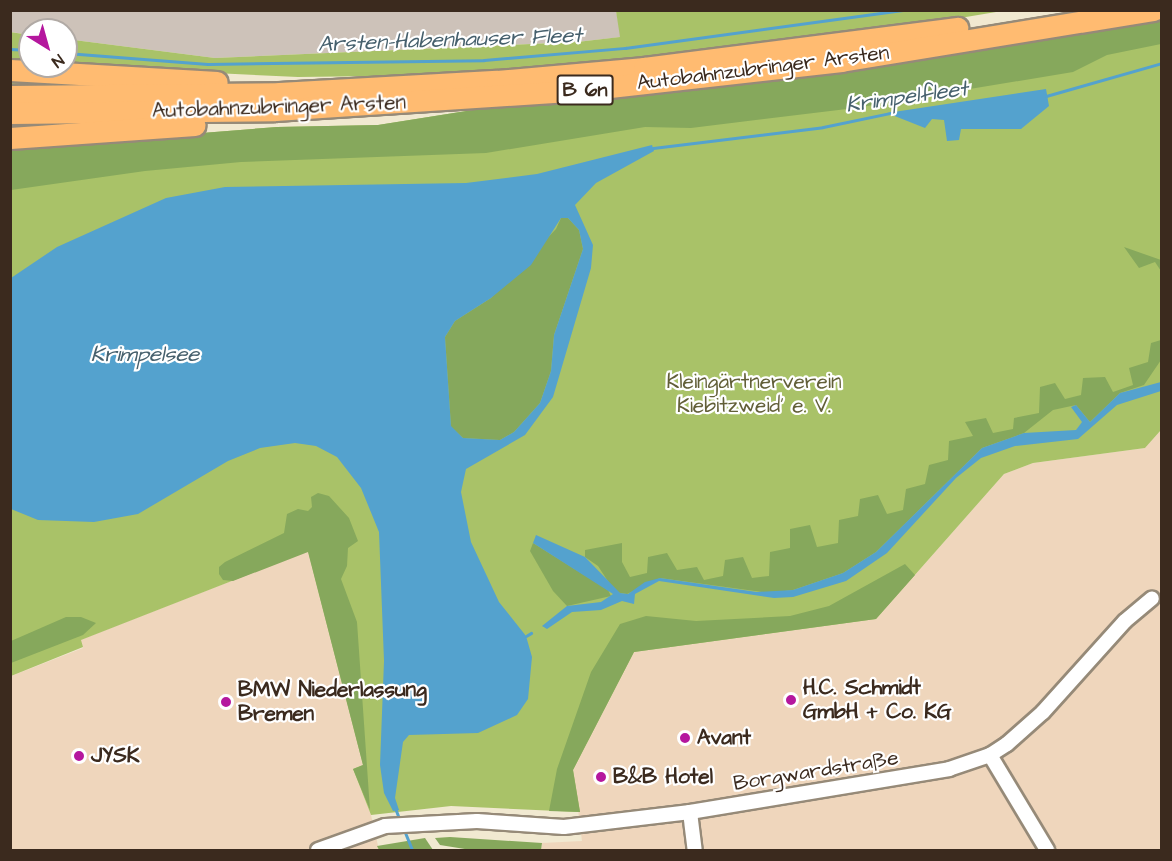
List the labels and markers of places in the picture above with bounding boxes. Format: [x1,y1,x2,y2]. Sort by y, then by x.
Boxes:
place label: H.C. Schmidt GmbH + Co. KG [803,675,952,725]
place label: BMW Niederlassung Bremen [238,677,427,727]
marker: H.C. Schmidt GmbH + Co. KG [784,693,798,707]
marker: BMW Niederlassung Bremen [219,695,233,709]
place label: Avant [697,725,751,751]
marker: Avant [678,731,692,745]
place label: JYSK [91,743,140,769]
marker: JYSK [72,749,86,763]
place label: B&B Hotel [613,764,713,790]
marker: B&B Hotel [594,770,608,784]

